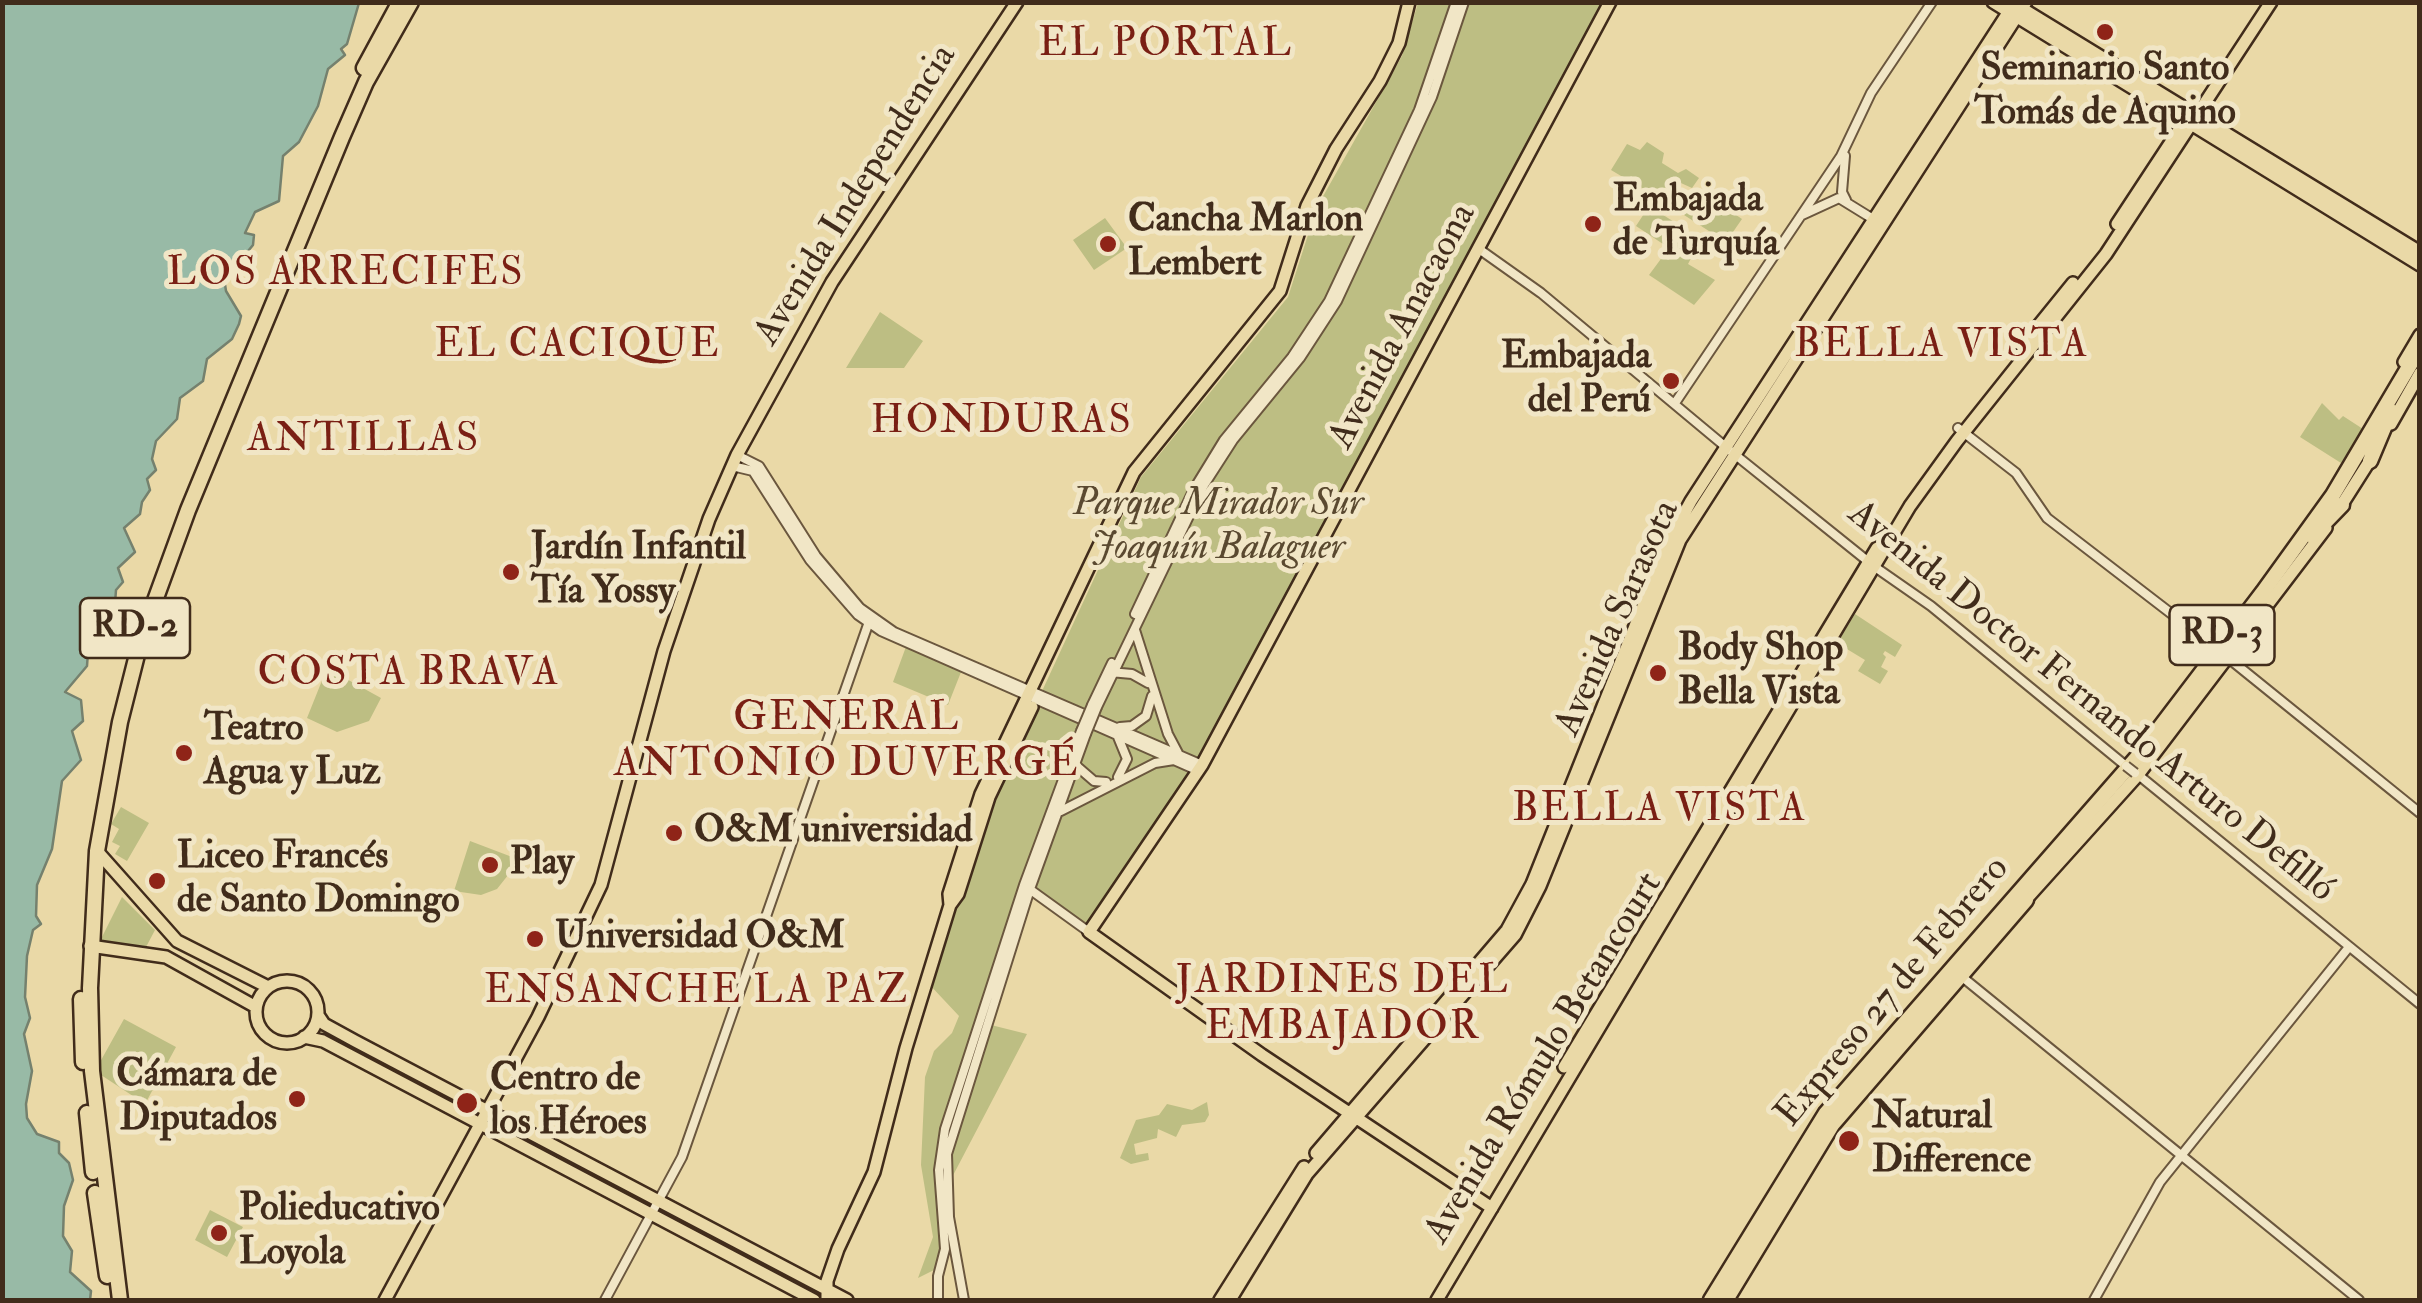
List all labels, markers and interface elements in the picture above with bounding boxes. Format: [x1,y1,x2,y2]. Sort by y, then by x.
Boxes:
marker: Seminario Santo Tomás de Aquino [2094,21,2116,43]
district label: EL PORTAL [1039,22,1293,70]
street label: Avenida Independencia [746,37,968,355]
place label: Seminario Santo Tomás de Aquino [1974,48,2236,137]
place label: Embajada de Turquía [1613,179,1779,268]
street label: Avenida Anacaona [1320,197,1488,457]
place label: Cancha Marlon Lembert [1128,199,1363,288]
marker: Embajada de Turquía [1582,213,1604,235]
marker: Cancha Marlon Lembert [1097,233,1119,255]
district label: LOS ARRECIFES [167,251,525,299]
district label: EL CACIQUE [435,323,721,371]
district label: BELLA VISTA [1794,323,2090,371]
place label: Embajada del Perú [1501,336,1651,426]
marker: Embajada del Perú [1660,370,1682,392]
district label: HONDURAS [871,399,1133,447]
district label: ANTILLAS [247,417,481,465]
park label: Parque Mirador Sur Joaquín Balaguer [1073,483,1363,572]
street label: Avenida Doctor Fernando Arturo Defilló [1838,492,2342,914]
street label: Avenida Sarasota [1547,494,1691,744]
place label: Jardín Infantil Tía Yossy [531,527,746,616]
marker: Jardín Infantil Tía Yossy [500,561,522,583]
road number: RD-2 [80,598,190,658]
road number: RD-3 [2170,605,2274,665]
place label: Body Shop Bella Vista [1678,628,1843,718]
district label: COSTA BRAVA [257,651,561,699]
marker: Body Shop Bella Vista [1647,662,1669,684]
district label: GENERAL ANTONIO DUVERGÉ [614,696,1080,790]
place label: Teatro Agua y Luz [204,708,381,798]
marker: Teatro Agua y Luz [173,742,195,764]
district label: BELLA VISTA [1512,787,1808,835]
place label: O&M universidad [694,810,973,856]
marker: O&M universidad [663,822,685,844]
place label: Liceo Francés de Santo Domingo [177,836,460,926]
place label: Play [510,842,574,888]
street label: Expreso 27 de Febrero [1767,848,2021,1138]
marker: Play [479,854,501,876]
street label: Avenida Rómulo Betancourt [1416,865,1674,1253]
marker: Liceo Francés de Santo Domingo [146,870,168,892]
place label: Universidad O&M [555,916,845,962]
marker: Universidad O&M [524,928,546,950]
district label: JARDINES DEL EMBAJADOR [1176,959,1510,1053]
district label: ENSANCHE LA PAZ [484,969,910,1017]
place label: Cámara de Diputados [116,1054,277,1144]
place label: Centro de los Héroes [490,1058,647,1148]
marker: Cámara de Diputados [286,1088,308,1110]
marker: Centro de los Héroes [454,1090,480,1116]
place label: Natural Difference [1872,1096,2031,1186]
marker: Natural Difference [1836,1128,1862,1154]
place label: Polieducativo Loyola [239,1188,440,1278]
marker: Polieducativo Loyola [208,1222,230,1244]

